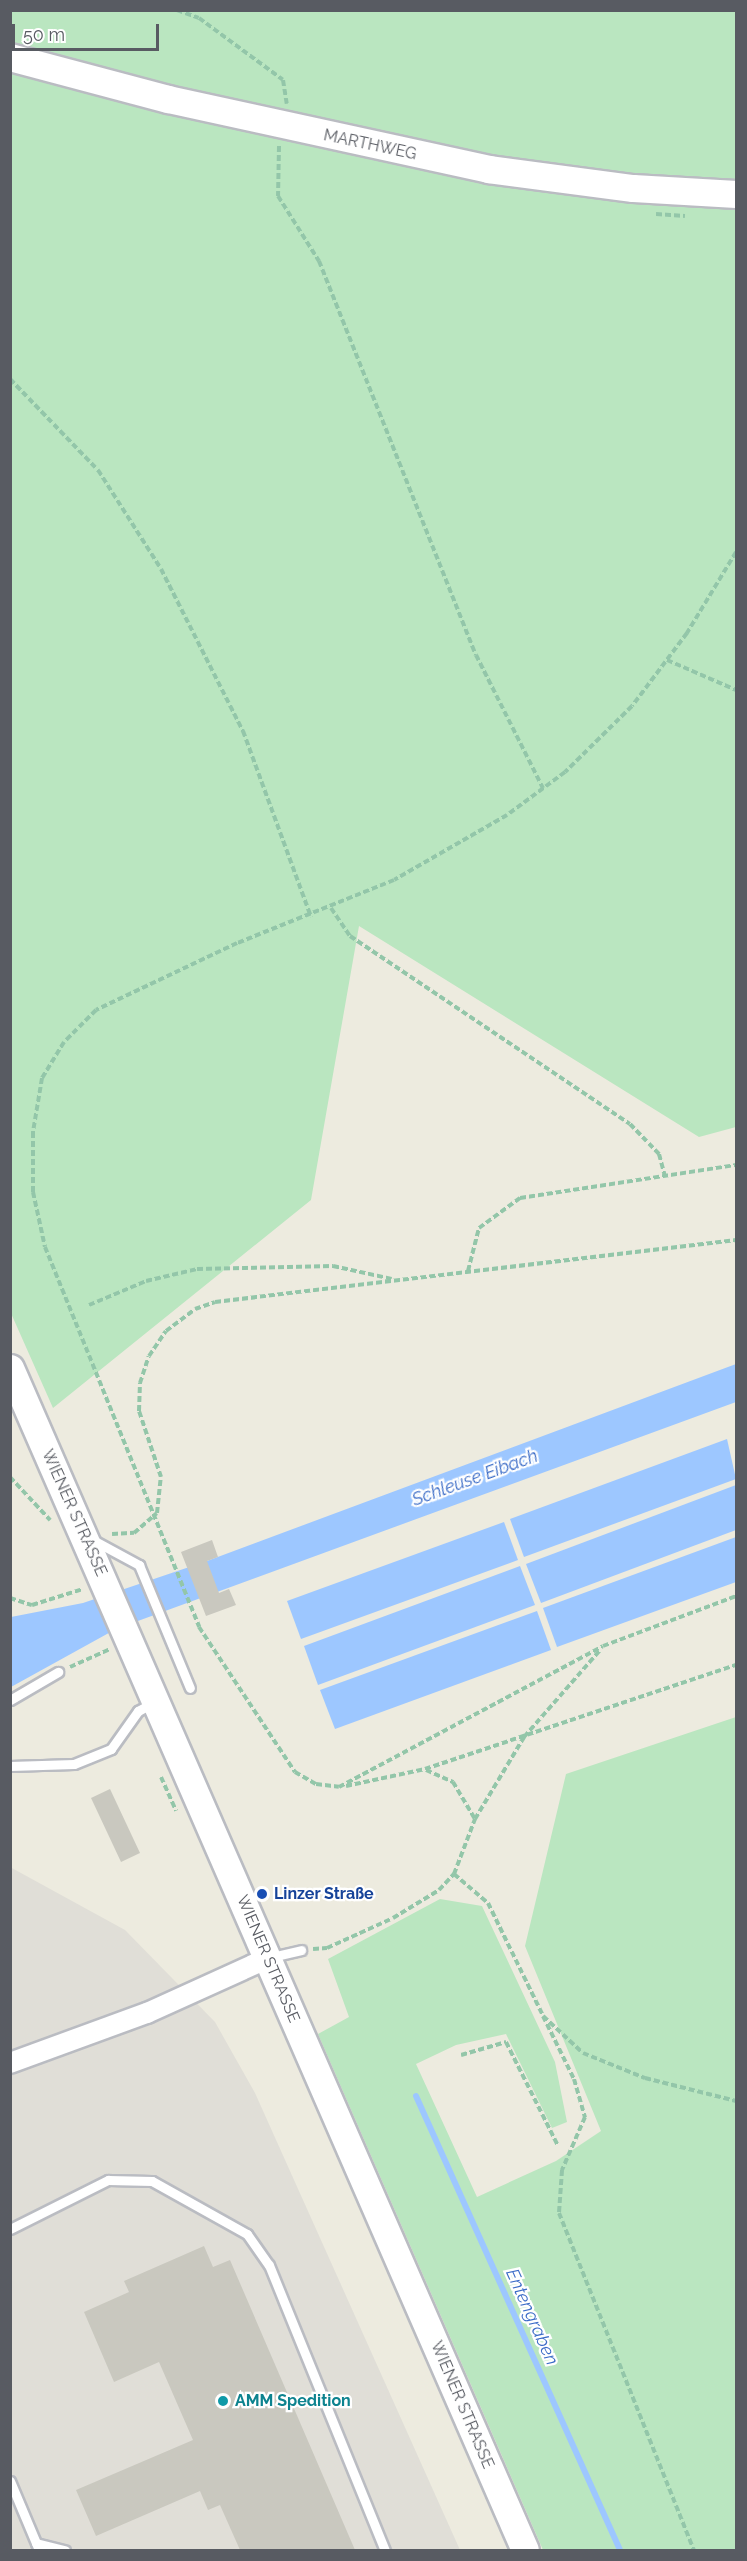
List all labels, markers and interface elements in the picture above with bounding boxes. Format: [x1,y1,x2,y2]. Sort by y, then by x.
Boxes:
scale bar [15,12,162,50]
text: 50 m [23,24,65,45]
street label: MARTHWEG [322,126,418,164]
water label: Schleuse Eibach [409,1445,541,1511]
street label: WIENER STRASSE [37,1447,111,1579]
place label: Linzer Straße [274,1884,374,1904]
marker: Linzer Straße [255,1887,269,1901]
street label: WIENER STRASSE [232,1892,304,2026]
water label: Entengraben [501,2265,563,2369]
street label: WIENER STRASSE [426,2338,498,2472]
place label: AMM Spedition [235,2391,351,2411]
marker: AMM Spedition [216,2394,230,2408]

